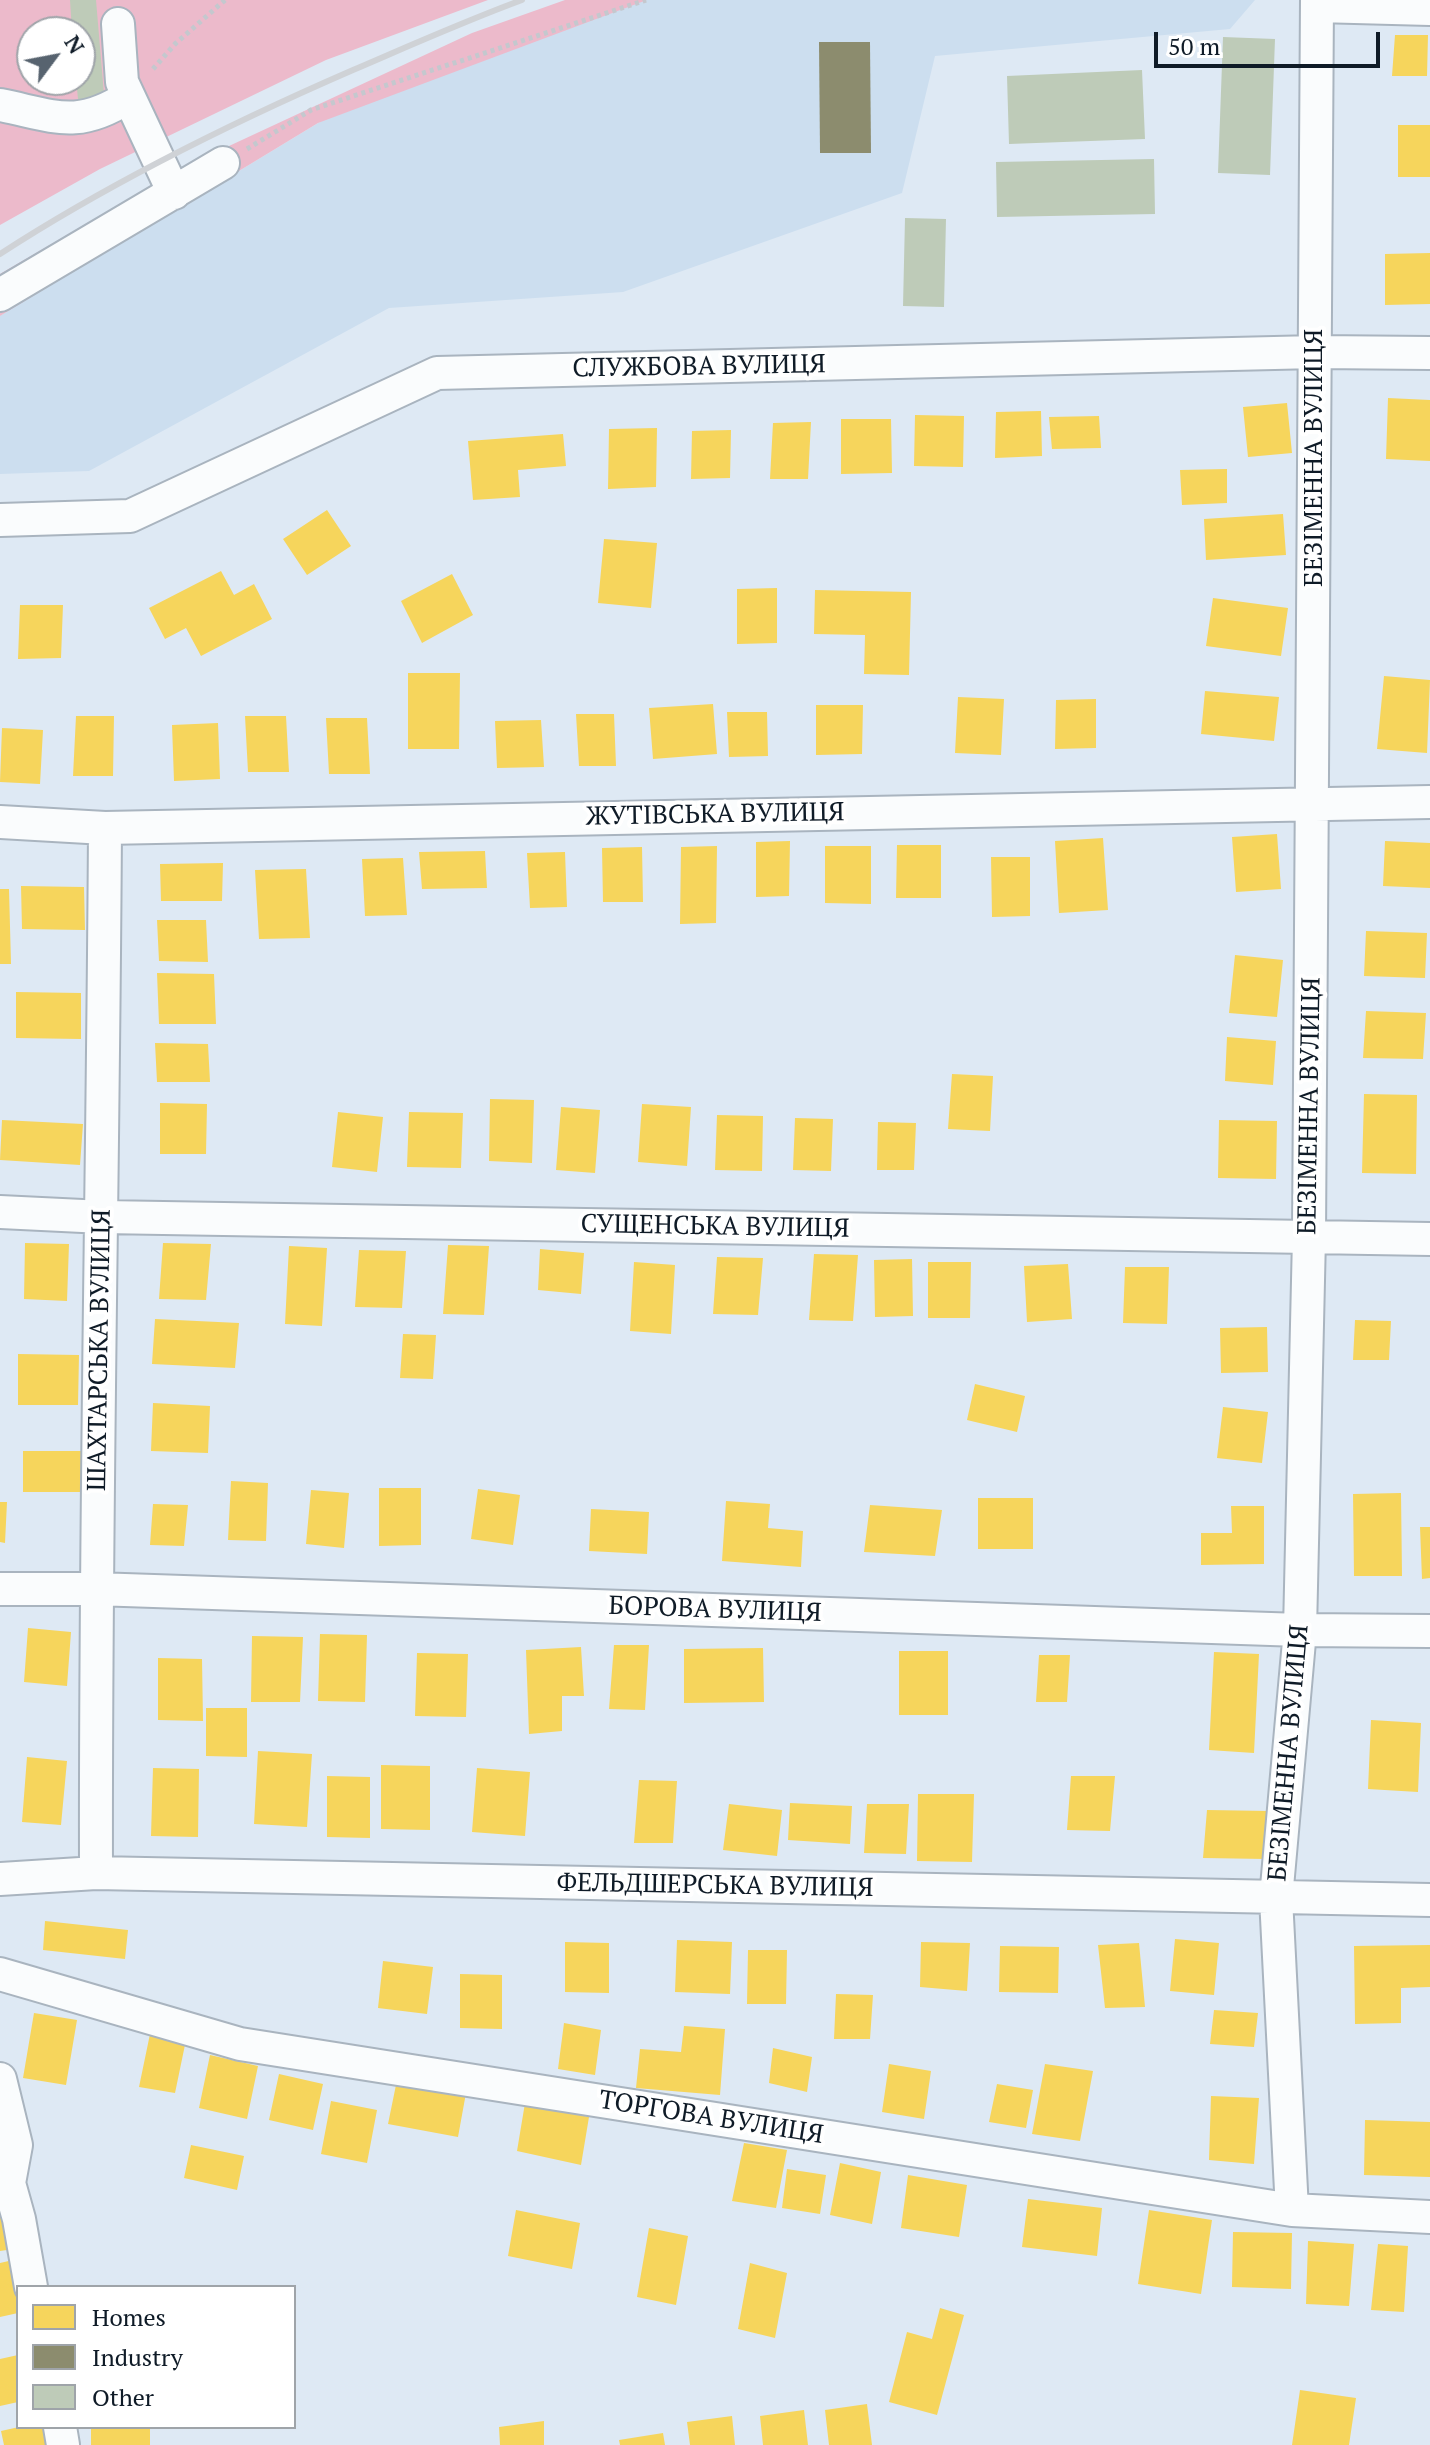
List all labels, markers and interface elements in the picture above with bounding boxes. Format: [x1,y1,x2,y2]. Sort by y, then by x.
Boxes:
north arrow [16,16,96,96]
scale bar [1158,16,1384,66]
text: N [58,29,92,59]
text: 50 m [1168,30,1220,62]
street label: БЕЗІМЕННА ВУЛИЦЯ [1299,329,1331,587]
street label: СЛУЖБОВА ВУЛИЦЯ [572,349,826,385]
street label: ЖУТІВСЬКА ВУЛИЦЯ [585,797,845,833]
street label: БЕЗІМЕННА ВУЛИЦЯ [1292,977,1328,1235]
street label: ШАХТАРСЬКА ВУЛИЦЯ [82,1209,118,1491]
street label: СУЩЕНСЬКА ВУЛИЦЯ [580,1209,850,1245]
street label: БОРОВА ВУЛИЦЯ [608,1591,822,1629]
street label: БЕЗІМЕННА ВУЛИЦЯ [1262,1623,1316,1883]
street label: ФЕЛЬДШЕРСЬКА ВУЛИЦЯ [556,1868,874,1904]
street label: ТОРГОВА ВУЛИЦЯ [597,2085,825,2151]
legend [16,2285,296,2429]
text: Homes [92,2301,166,2333]
text: Industry [92,2341,183,2373]
text: Other [92,2381,154,2413]

